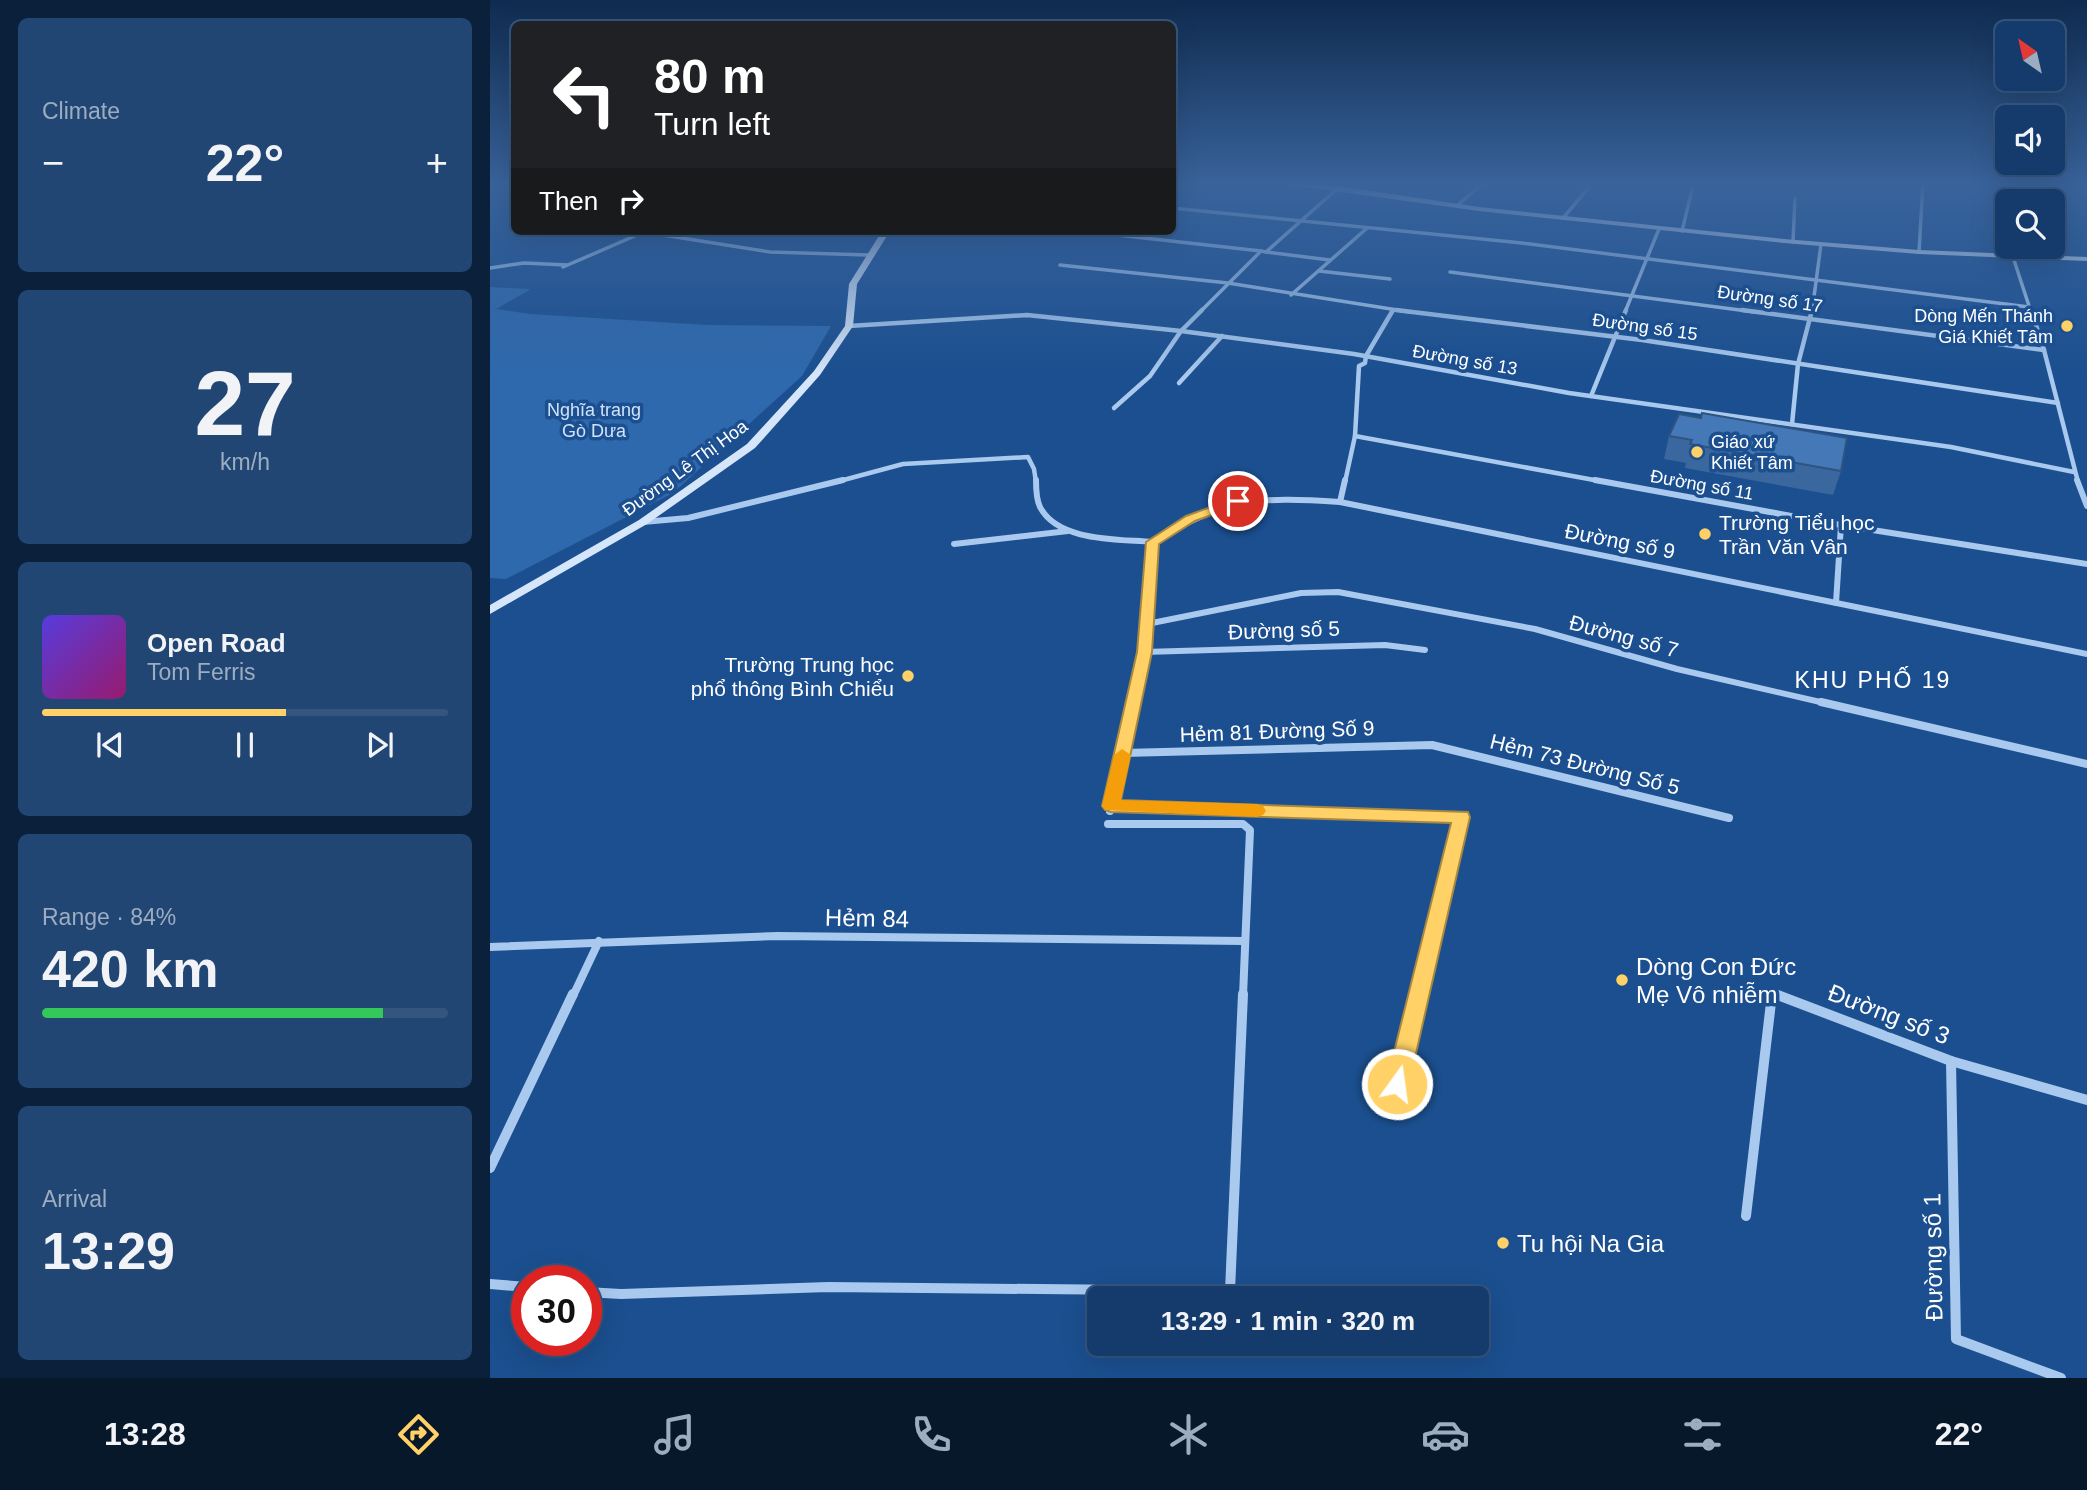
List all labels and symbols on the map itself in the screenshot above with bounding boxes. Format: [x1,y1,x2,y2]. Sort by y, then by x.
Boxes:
north arrow [1995,21,2065,91]
street label: Đường số 17 [1716,282,1824,316]
place label: Dòng Mến Thánh Giá Khiết Tâm [1914,306,2053,347]
street label: Đường số 15 [1591,310,1699,344]
marker: Dòng Mến Thánh Giá Khiết Tâm [2059,318,2075,334]
street label: Đường số 13 [1411,341,1519,379]
park label: Nghĩa trang Gò Dưa [547,400,641,441]
street label: Đường Lê Thị Hoa [619,415,752,520]
place label: Giáo xứ Khiết Tâm [1711,432,1793,473]
marker: Giáo xứ Khiết Tâm [1689,444,1705,460]
street label: Đường số 11 [1649,466,1755,504]
pin [1208,471,1268,531]
place label: Trường Tiểu học Trần Văn Vân [1719,511,1874,558]
street label: Đường số 9 [1563,519,1677,563]
marker: Trường Tiểu học Trần Văn Vân [1697,526,1713,542]
street label: Đường số 7 [1567,610,1681,662]
street label: Đường số 5 [1228,617,1340,643]
place label: Trường Trung học phổ thông Bình Chiểu [691,653,894,700]
district label: KHU PHỐ 19 [1795,666,1951,693]
marker: Trường Trung học phổ thông Bình Chiểu [900,668,916,684]
street label: Hẻm 81 Đường Số 9 [1179,716,1375,746]
street label: Hẻm 73 Đường Số 5 [1488,729,1682,799]
street label: Hẻm 84 [825,904,909,932]
place label: Dòng Con Đức Mẹ Vô nhiễm [1636,953,1796,1008]
marker: Dòng Con Đức Mẹ Vô nhiễm [1614,972,1630,988]
street label: Đường số 3 [1824,978,1954,1050]
position arrow [1360,1047,1434,1121]
street label: Đường số 1 [1918,1193,1948,1321]
place label: Tu hội Na Gia [1517,1230,1665,1257]
marker: Tu hội Na Gia [1495,1235,1511,1251]
speed limit sign: 30 [511,1265,602,1356]

